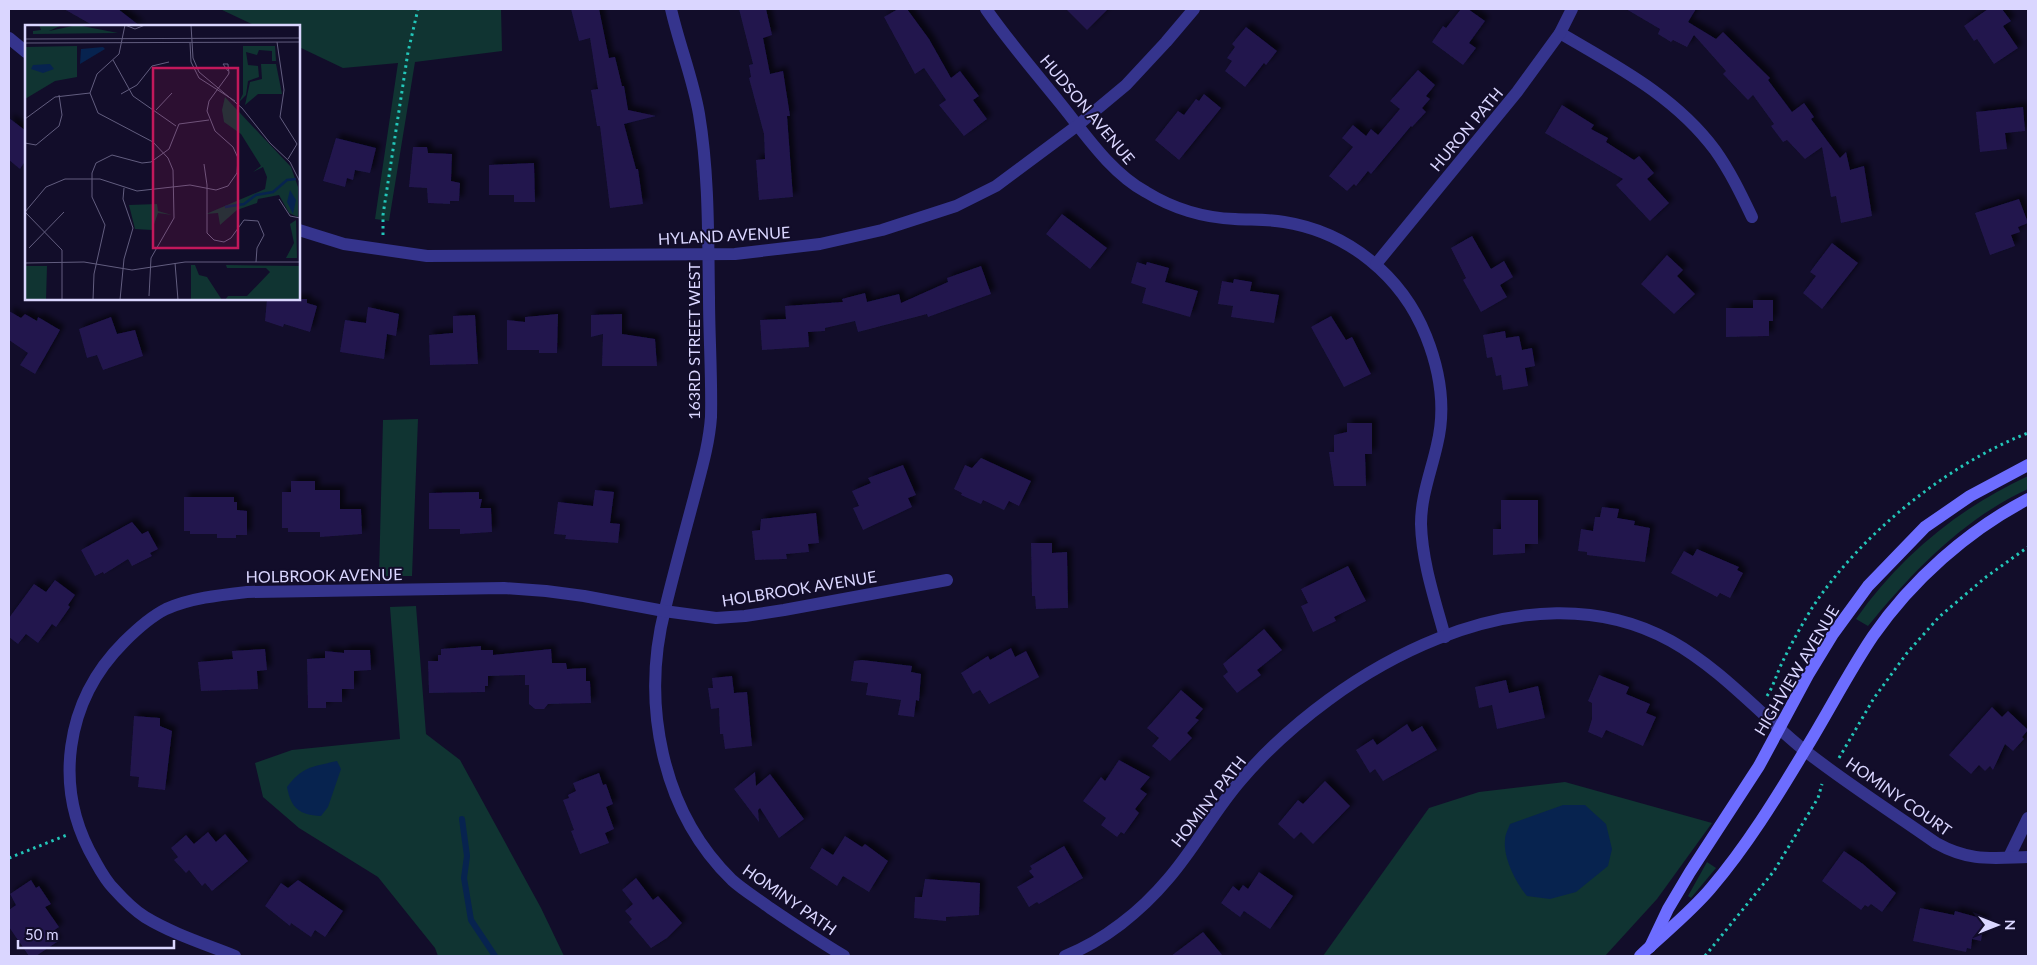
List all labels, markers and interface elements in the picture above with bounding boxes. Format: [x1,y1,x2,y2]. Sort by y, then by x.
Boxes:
inset map [25,25,300,300]
street label: HUDSON AVENUE [1037,51,1139,167]
street label: HURON PATH [1426,83,1506,175]
street label: HYLAND AVENUE [657,222,791,248]
street label: 163RD STREET WEST [684,262,703,420]
street label: HOLBROOK AVENUE [246,564,402,586]
street label: HOLBROOK AVENUE [720,566,878,610]
street label: HIGHVIEW AVENUE [1750,602,1842,738]
street label: HOMINY PATH [1167,752,1249,850]
street label: HOMINY COURT [1843,753,1956,840]
street label: HOMINY PATH [739,860,841,938]
north arrow [1972,900,2022,950]
scale bar [18,918,174,950]
text: N [2002,920,2019,930]
text: 50 m [25,925,59,943]

